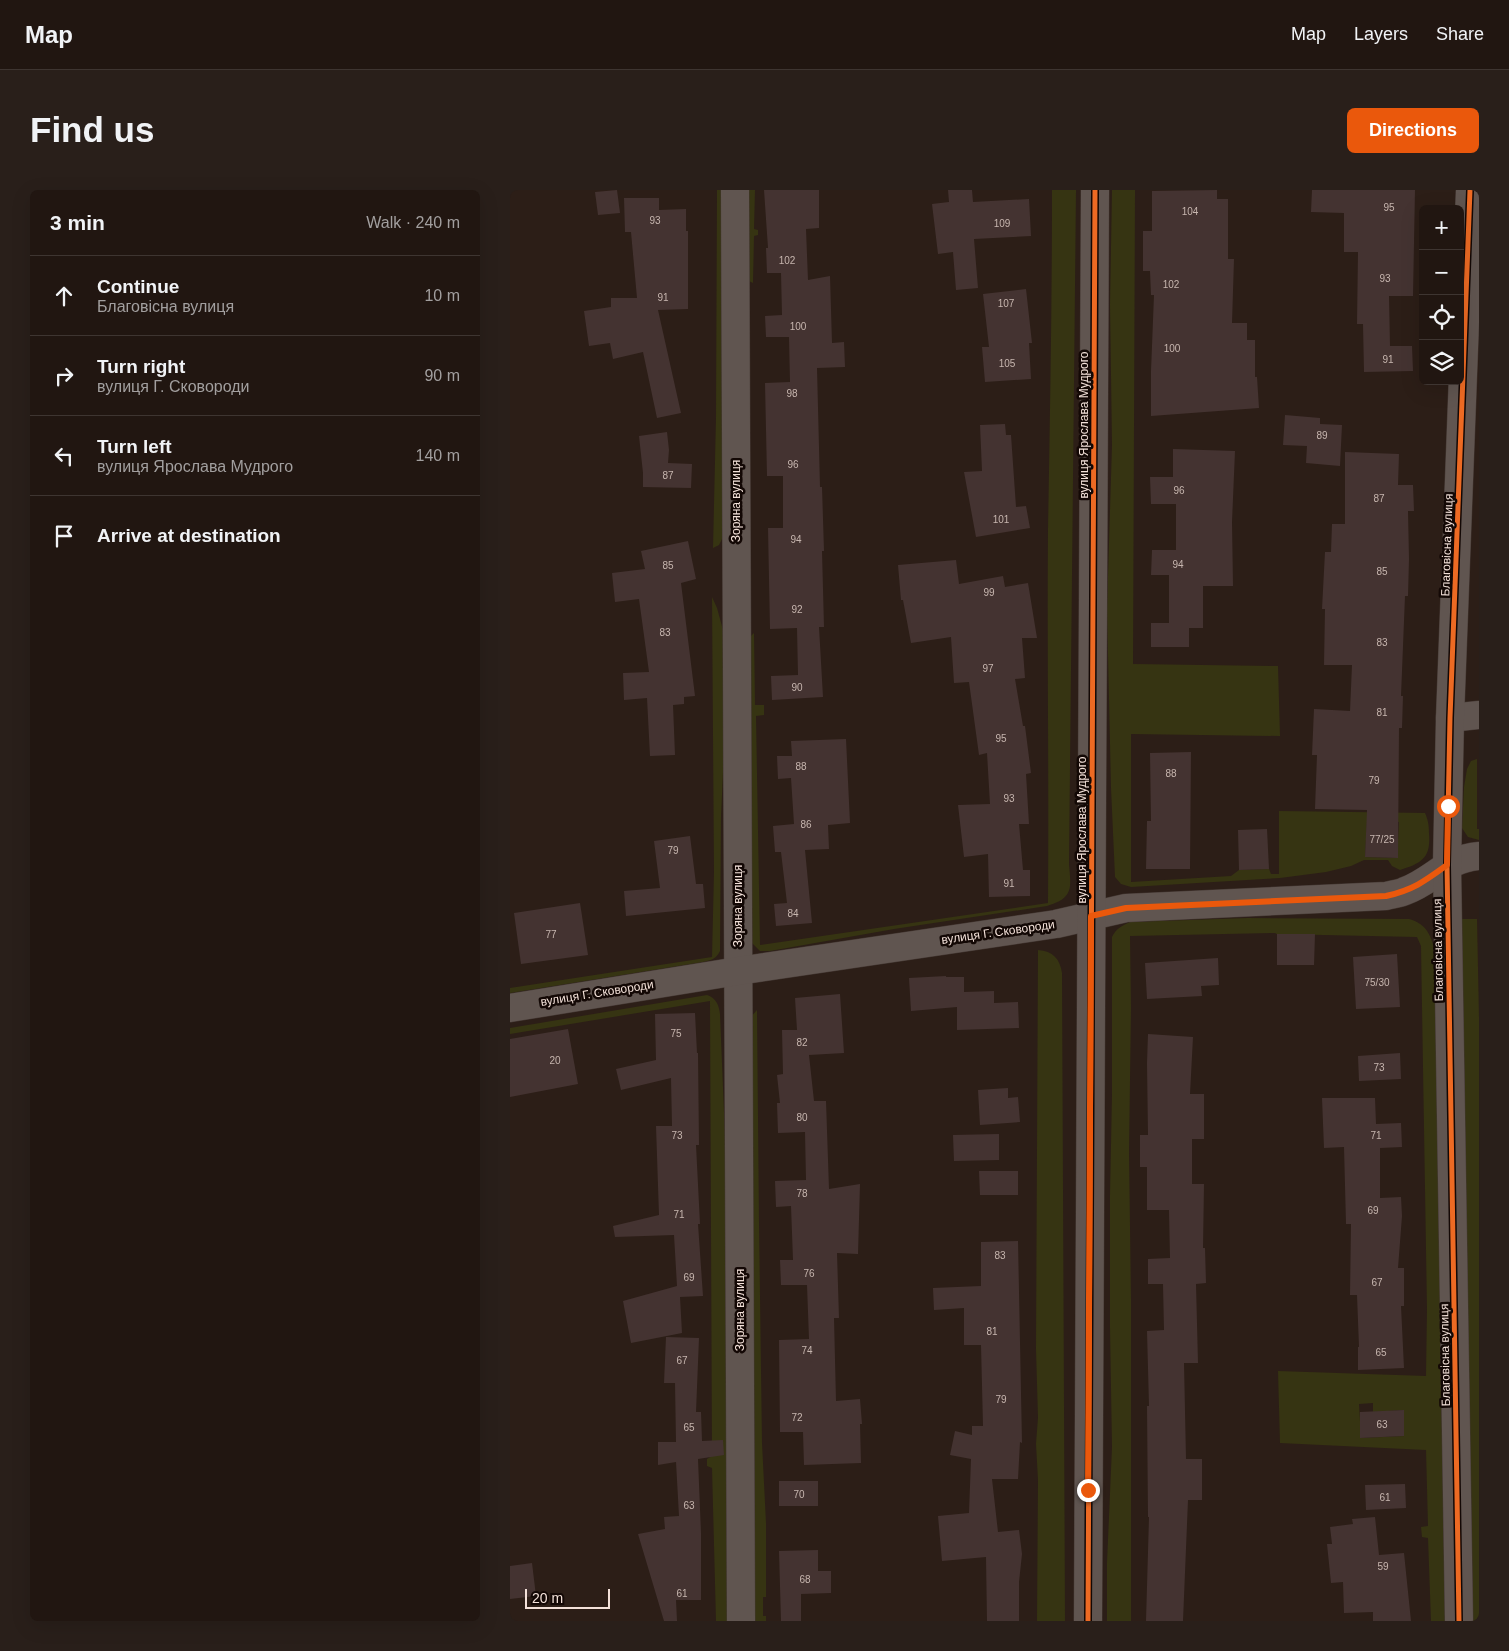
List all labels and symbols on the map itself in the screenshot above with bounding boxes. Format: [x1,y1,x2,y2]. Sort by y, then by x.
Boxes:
house number: 95 [1383,202,1395,213]
house number: 104 [1182,206,1199,217]
house number: 93 [649,215,661,226]
house number: 109 [994,218,1011,229]
house number: 102 [779,255,796,266]
house number: 93 [1379,273,1391,284]
house number: 102 [1163,279,1180,290]
house number: 91 [657,292,669,303]
house number: 107 [998,298,1015,309]
house number: 100 [790,321,807,332]
house number: 100 [1164,343,1181,354]
street label: вулиця Ярослава Мудрого [1077,351,1091,499]
house number: 91 [1382,354,1394,365]
house number: 105 [999,358,1016,369]
house number: 98 [786,388,798,399]
house number: 89 [1316,430,1328,441]
house number: 96 [787,459,799,470]
street label: Зоряна вулиця [729,460,743,542]
house number: 87 [662,470,674,481]
house number: 96 [1173,485,1185,496]
house number: 87 [1373,493,1385,504]
street label: Благовісна вулиця [1438,493,1456,597]
house number: 101 [993,514,1010,525]
house number: 94 [790,534,802,545]
house number: 94 [1172,559,1184,570]
house number: 85 [662,560,674,571]
house number: 85 [1376,566,1388,577]
house number: 99 [983,587,995,598]
house number: 92 [791,604,803,615]
house number: 83 [659,627,671,638]
house number: 83 [1376,637,1388,648]
house number: 97 [982,663,994,674]
house number: 90 [791,682,803,693]
house number: 81 [1376,707,1388,718]
house number: 95 [995,733,1007,744]
street label: вулиця Ярослава Мудрого [1075,756,1089,904]
house number: 88 [795,761,807,772]
house number: 88 [1165,768,1177,779]
house number: 79 [1368,775,1380,786]
house number: 93 [1003,793,1015,804]
route start [1437,795,1460,818]
house number: 86 [800,819,812,830]
house number: 77/25 [1369,834,1395,845]
house number: 79 [667,845,679,856]
street label: Зоряна вулиця [731,865,745,947]
house number: 91 [1003,878,1015,889]
street label: Благовісна вулиця [1430,898,1446,1002]
house number: 84 [787,908,799,919]
street label: вулиця Г. Сковороди [940,917,1056,947]
house number: 77 [545,929,557,940]
street label: вулиця Г. Сковороди [539,977,655,1009]
house number: 75/30 [1364,977,1390,988]
house number: 75 [670,1028,682,1039]
house number: 82 [796,1037,808,1048]
house number: 20 [549,1055,561,1066]
house number: 73 [1373,1062,1385,1073]
house number: 80 [796,1112,808,1123]
house number: 73 [671,1130,683,1141]
house number: 71 [1370,1130,1382,1141]
house number: 78 [796,1188,808,1199]
house number: 69 [1367,1205,1379,1216]
house number: 71 [673,1209,685,1220]
house number: 83 [994,1250,1006,1261]
house number: 76 [803,1268,815,1279]
street label: Зоряна вулиця [733,1269,747,1351]
house number: 69 [683,1272,695,1283]
house number: 67 [1371,1277,1383,1288]
street label: Благовісна вулиця [1437,1303,1453,1407]
house number: 81 [986,1326,998,1337]
house number: 74 [801,1345,813,1356]
house number: 65 [1375,1347,1387,1358]
house number: 67 [676,1355,688,1366]
house number: 79 [995,1394,1007,1405]
house number: 72 [791,1412,803,1423]
house number: 63 [1376,1419,1388,1430]
house number: 65 [683,1422,695,1433]
route end [1077,1479,1100,1502]
house number: 70 [793,1489,805,1500]
house number: 61 [1379,1492,1391,1503]
house number: 63 [683,1500,695,1511]
house number: 59 [1377,1561,1389,1572]
house number: 68 [799,1574,811,1585]
scale bar [525,1586,610,1609]
house number: 61 [676,1588,688,1599]

